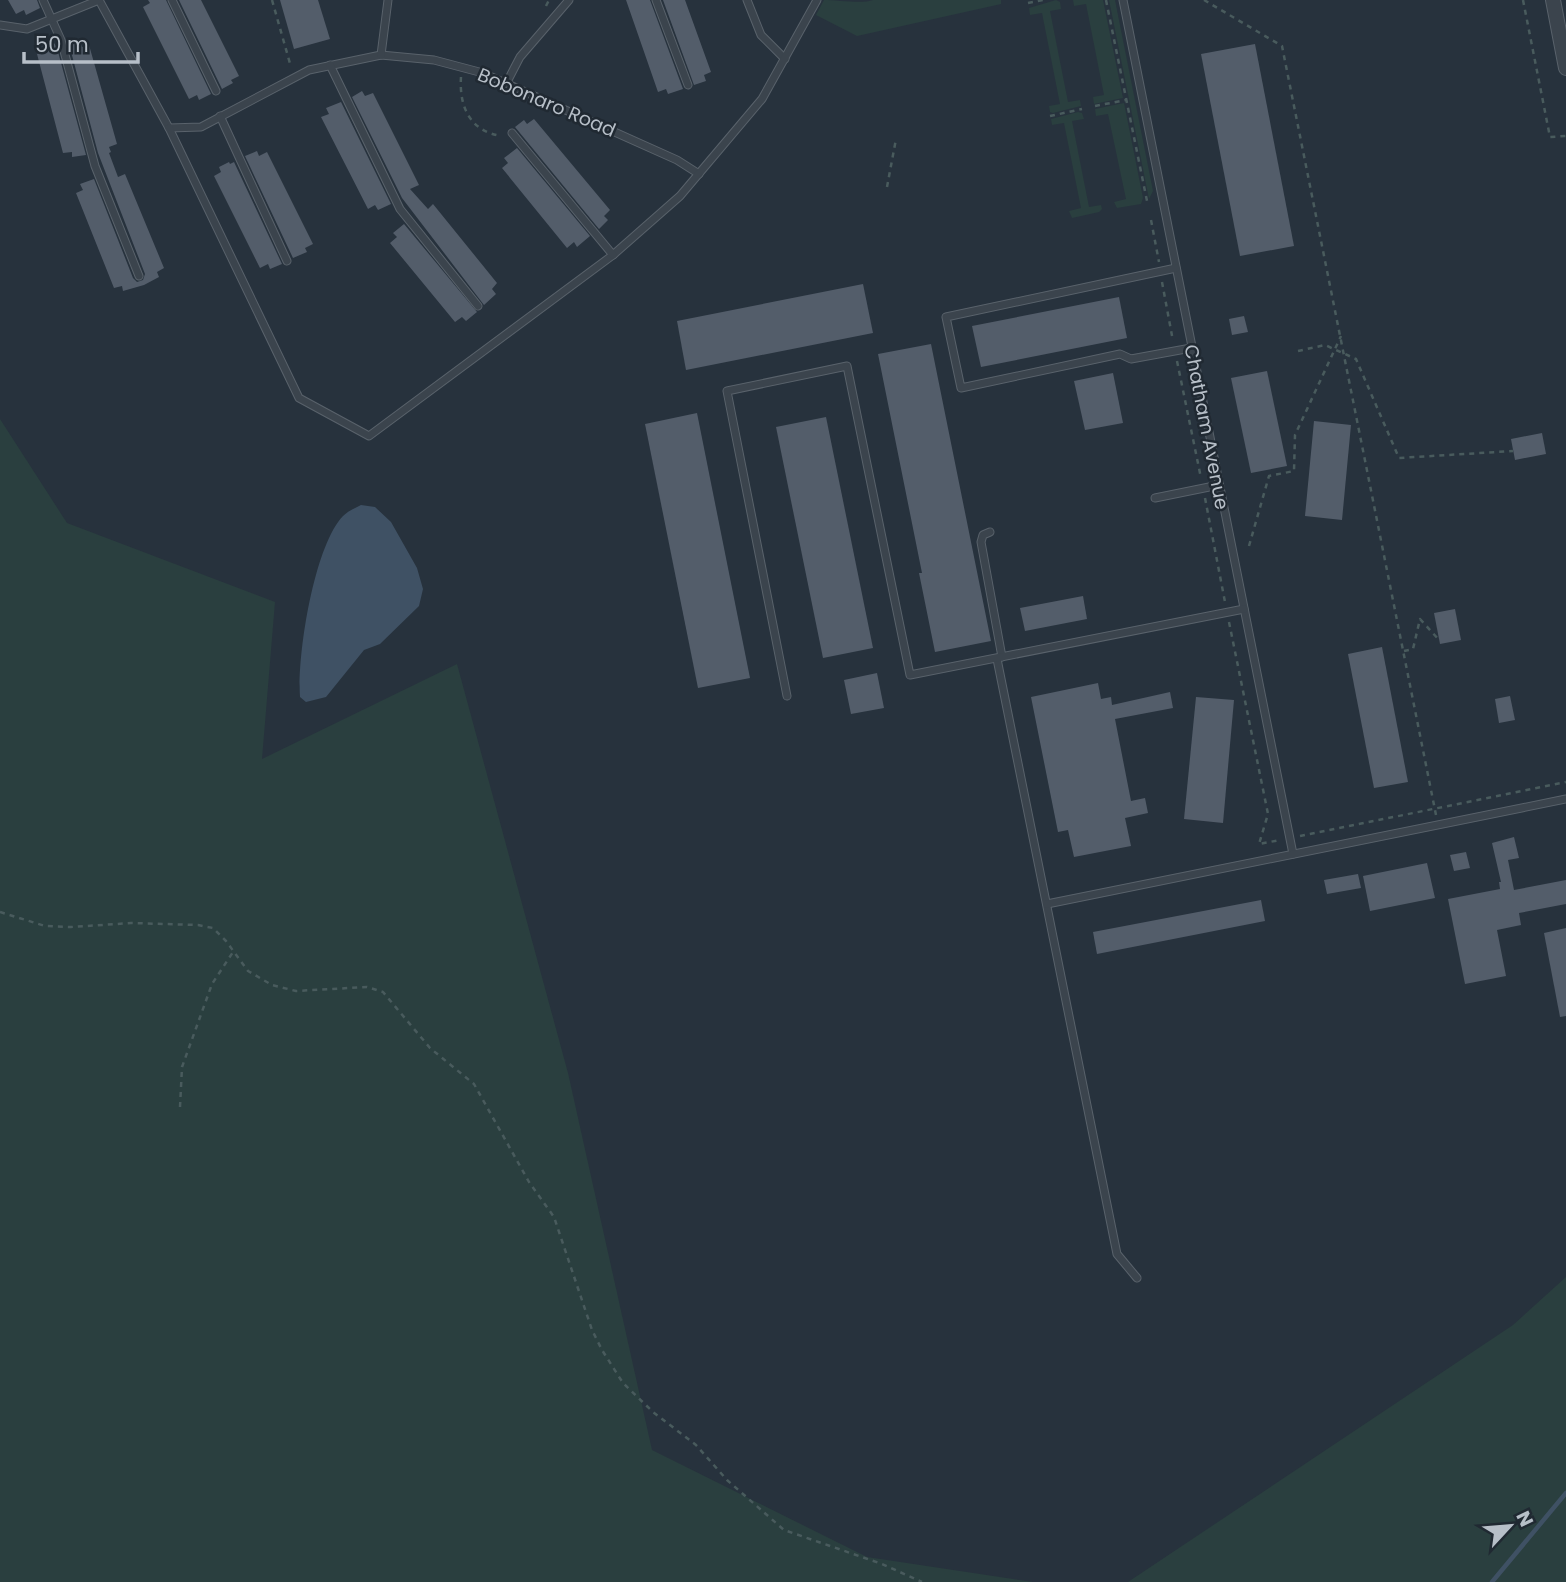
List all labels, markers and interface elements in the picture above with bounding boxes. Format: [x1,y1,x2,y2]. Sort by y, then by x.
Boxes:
scale bar [24,21,138,65]
text: 50 m [35,30,89,59]
street label: Bobonaro Road [474,61,620,144]
street label: Chatham Avenue [1177,342,1236,512]
north arrow [1475,1491,1545,1561]
text: N [1510,1506,1540,1531]

